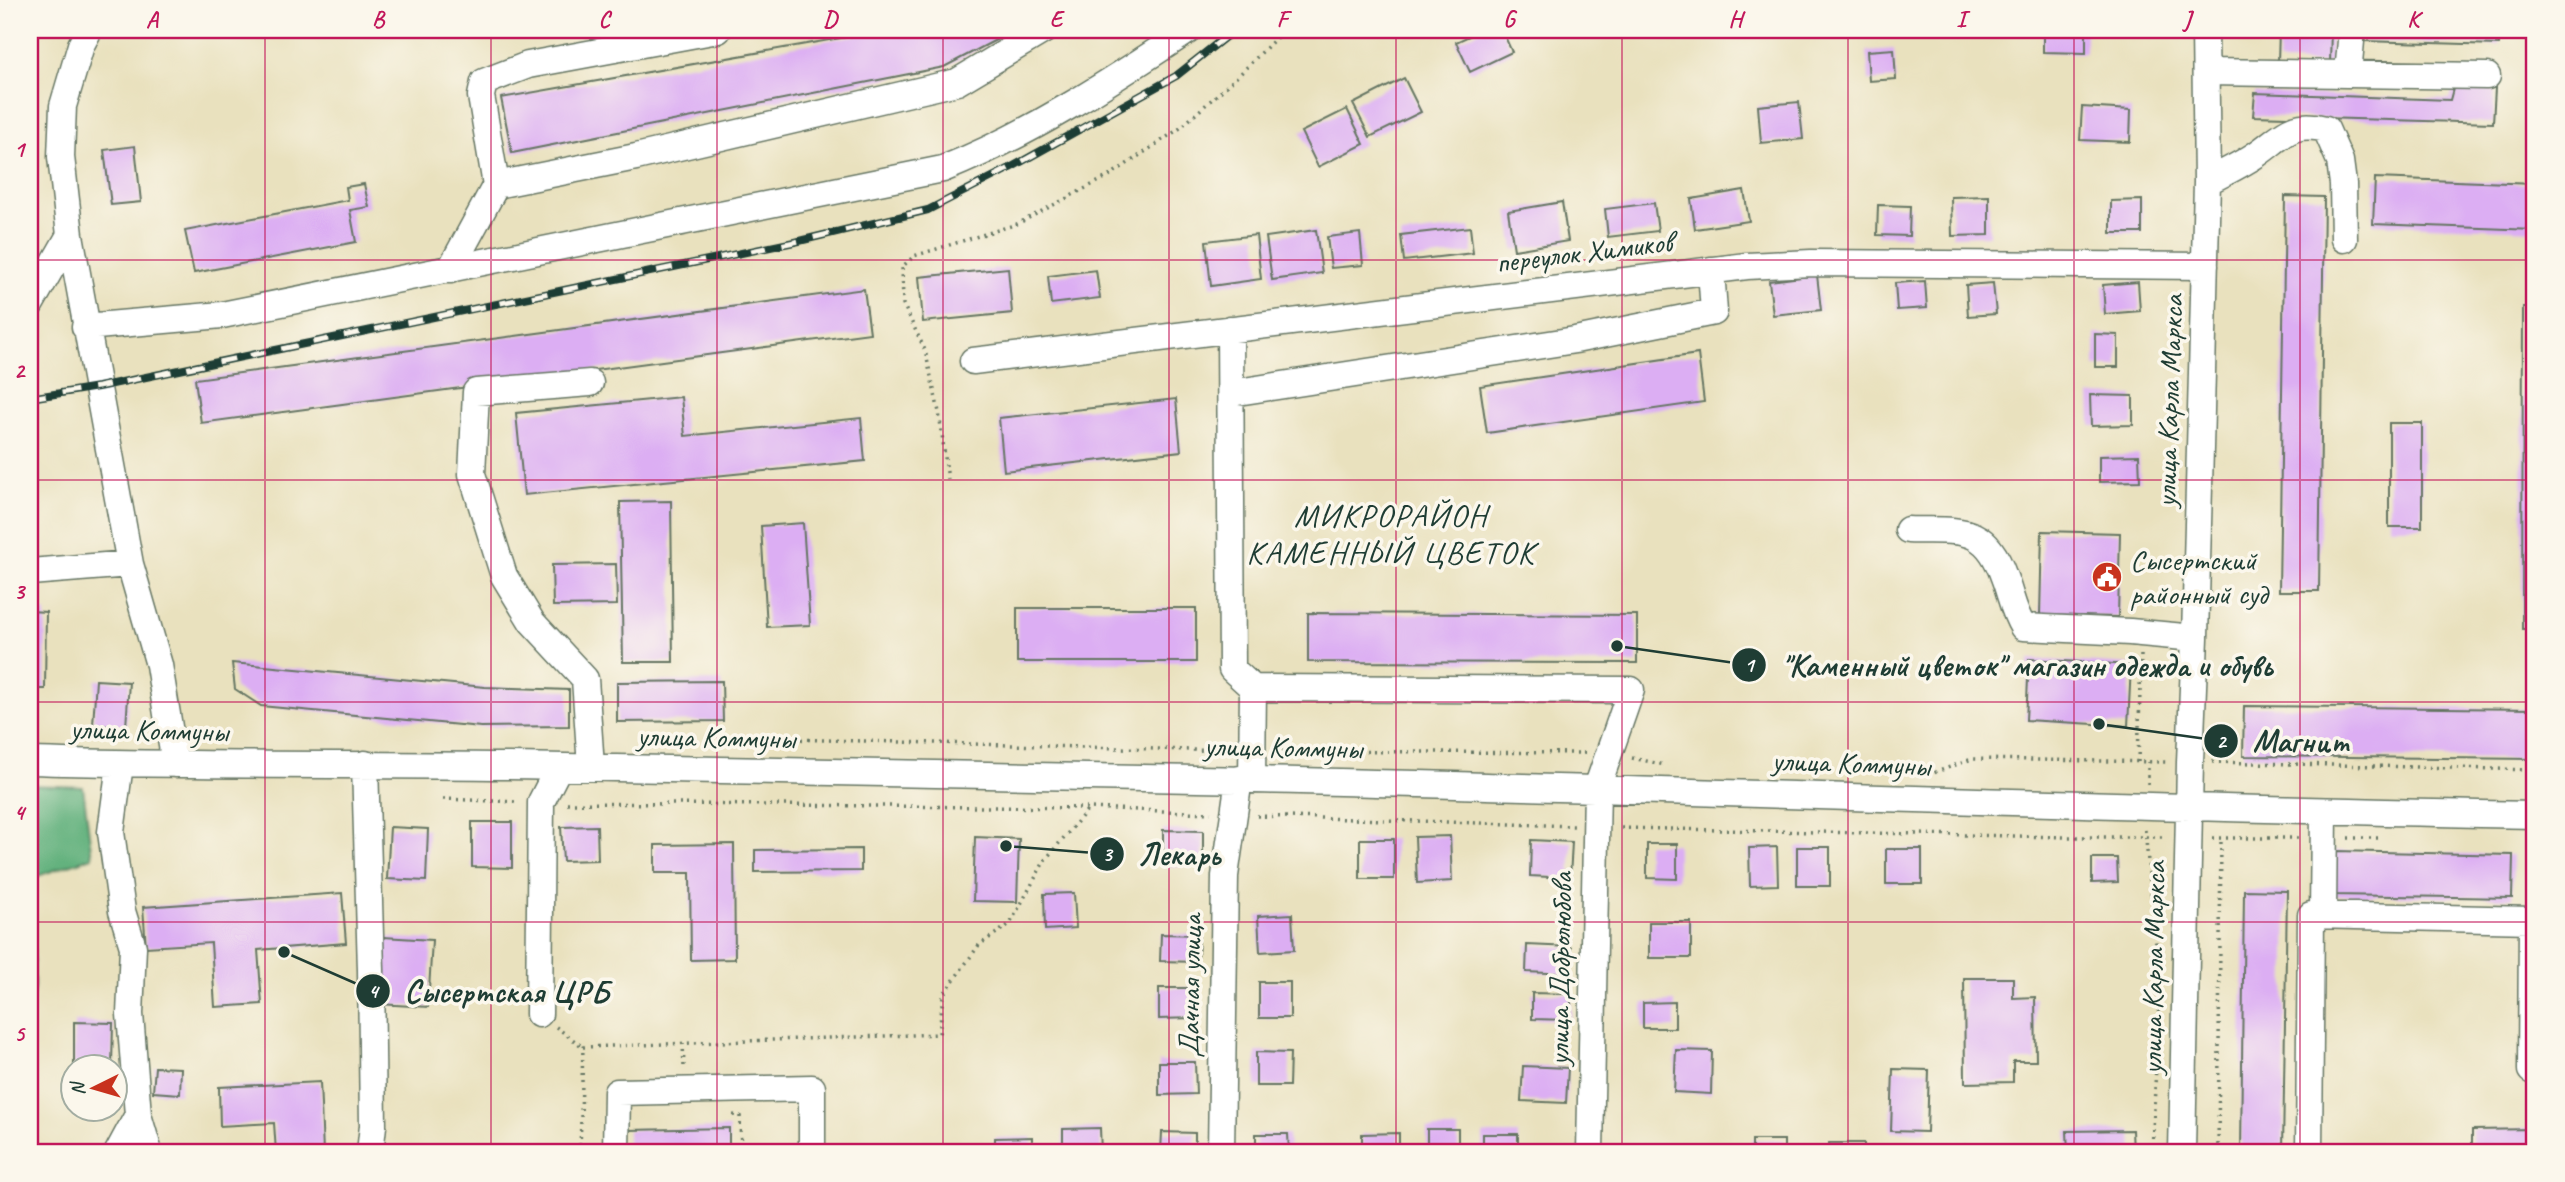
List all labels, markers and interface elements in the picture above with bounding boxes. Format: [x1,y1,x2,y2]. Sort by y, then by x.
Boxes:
text: A [146,5,160,34]
text: B [372,5,386,34]
text: C [599,5,613,34]
text: D [823,5,839,34]
text: E [1050,5,1066,34]
text: F [1277,5,1293,34]
text: G [1503,5,1518,34]
text: H [1728,5,1746,34]
text: I [1956,5,1971,34]
text: J [2181,5,2194,34]
text: K [2407,5,2423,34]
text: 1 [14,135,27,164]
street label: переулок Химиков [1494,221,1681,282]
street label: улица Карла Маркса [2146,292,2192,510]
text: 2 [14,356,27,385]
district label: МИКРОРАЙОН КАМЕННЫЙ ЦВЕТОК [1247,495,1540,573]
place label: Сысертский районный суд [2130,541,2270,613]
public building icon: Сысертский районный суд [2090,560,2124,594]
text: 3 [14,577,27,606]
callout: "Каменный цветок" магазин одежда и обувь [1731,638,2289,691]
text: "Каменный цветок" магазин одежда и обувь [1782,645,2274,686]
text: 1 [1744,652,1756,678]
street label: улица Коммуны [68,710,231,750]
callout: Магнит [2203,715,2363,768]
street label: улица Коммуны [635,717,798,757]
text: Магнит [2253,721,2350,762]
street label: улица Коммуны [1202,727,1365,767]
text: 2 [2216,728,2228,754]
street label: улица Коммуны [1769,741,1933,785]
text: 4 [14,798,27,827]
callout: Лекарь [1089,828,1235,881]
text: Лекарь [1138,834,1222,875]
text: 3 [1102,841,1114,867]
street label: улица Карла Маркса [2132,859,2174,1077]
street label: улица Добролюбова [1539,870,1581,1068]
street label: Дачная улица [1170,911,1210,1058]
callout: Сысертская ЦРБ [355,964,623,1017]
text: Сысертская ЦРБ [405,971,613,1012]
text: 4 [368,978,380,1004]
text: 5 [14,1019,26,1048]
north arrow [60,1052,130,1122]
text: N [65,1079,91,1096]

